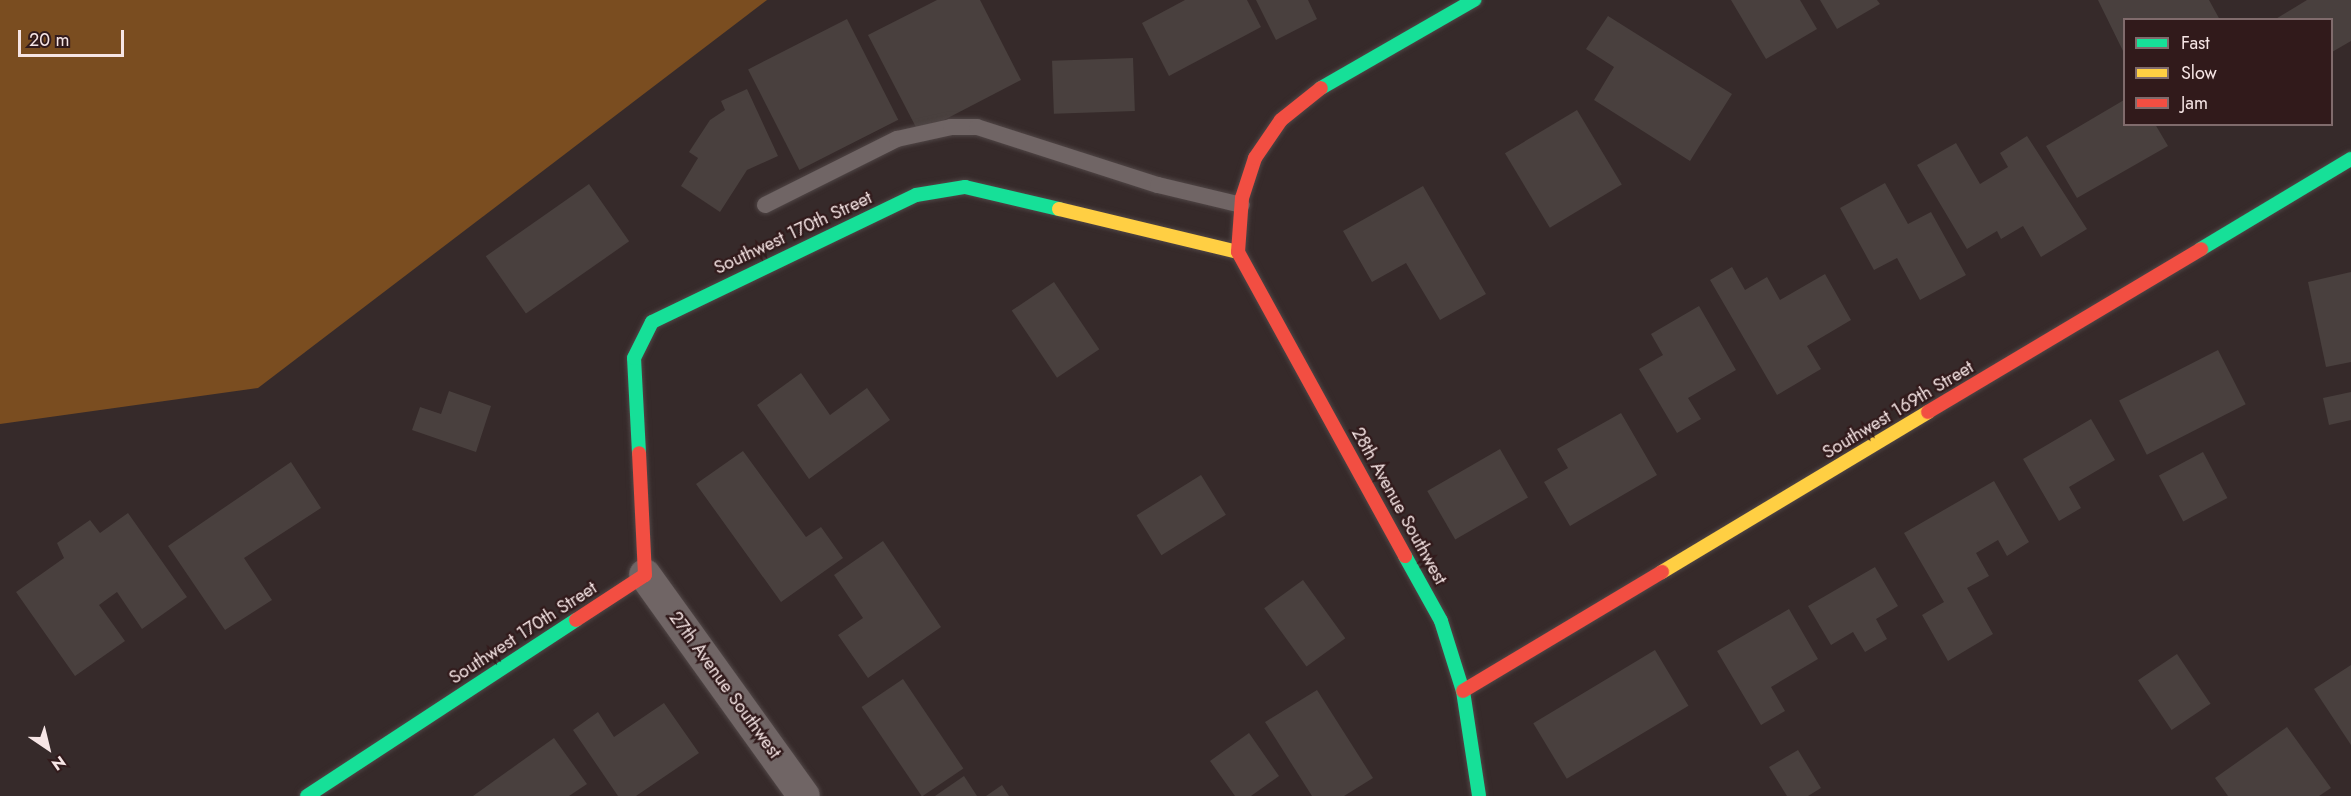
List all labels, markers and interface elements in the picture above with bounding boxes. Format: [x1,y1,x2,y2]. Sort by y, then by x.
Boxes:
scale bar [21,18,128,56]
legend [2123,18,2333,126]
text: 20 m [29,27,69,53]
text: Fast [2181,30,2210,56]
text: Slow [2181,60,2217,86]
text: Jam [2181,90,2208,116]
street label: Southwest 170th Street [711,187,875,279]
street label: Southwest 169th Street [1819,356,1977,464]
street label: 28th Avenue Southwest [1347,424,1451,588]
street label: Southwest 170th Street [445,577,601,689]
street label: 27th Avenue Southwest [665,607,785,763]
north arrow [18,718,78,778]
text: N [47,750,70,776]

